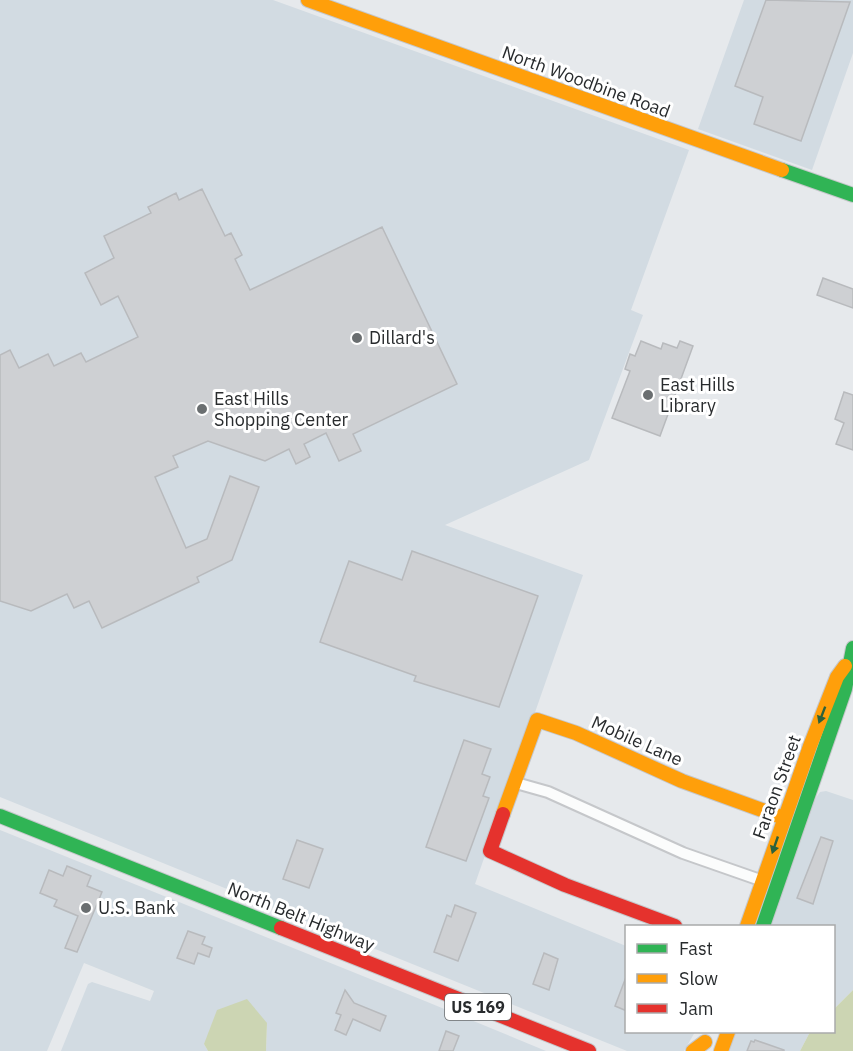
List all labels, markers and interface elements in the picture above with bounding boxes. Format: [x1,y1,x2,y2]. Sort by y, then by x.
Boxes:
street label: North Woodbine Road [499,40,673,123]
place label: Dillard's [369,326,435,349]
marker: Dillard's [350,331,364,345]
place label: East Hills Library [660,373,735,417]
place label: East Hills Shopping Center [214,387,349,431]
marker: East Hills Library [641,388,655,402]
marker: East Hills Shopping Center [195,402,209,416]
one-way arrow [817,706,827,724]
street label: Mobile Lane [588,710,686,771]
street label: Faraon Street [747,732,806,842]
one-way arrow [769,836,779,854]
street label: North Belt Highway [224,877,378,956]
place label: U.S. Bank [98,896,176,919]
marker: U.S. Bank [79,901,93,915]
legend [625,925,835,1033]
text: Fast [679,937,713,960]
text: Slow [679,967,718,990]
road number: US 169 [445,994,511,1020]
text: Jam [679,997,714,1020]

